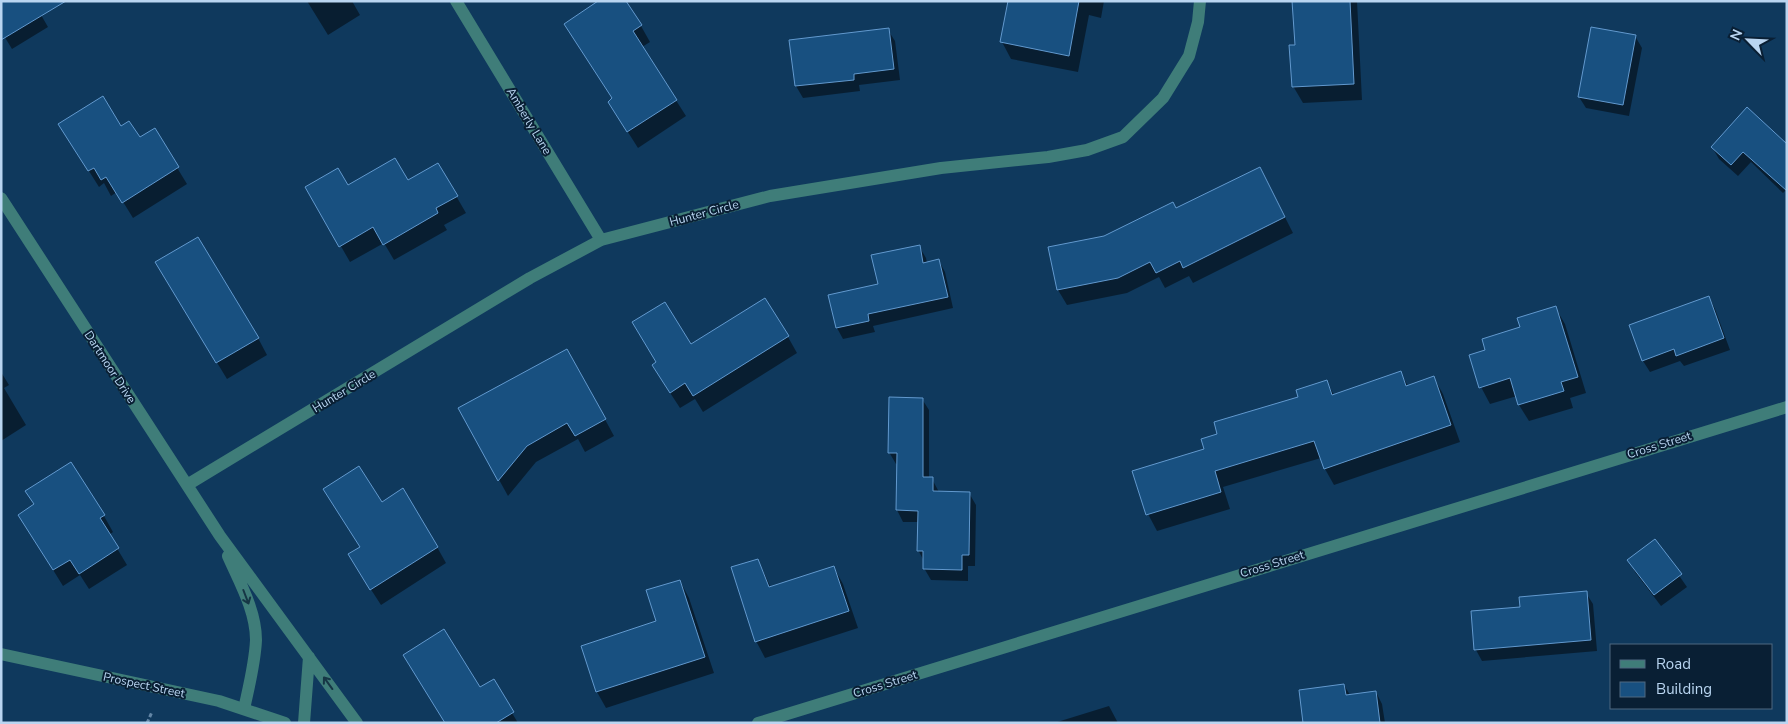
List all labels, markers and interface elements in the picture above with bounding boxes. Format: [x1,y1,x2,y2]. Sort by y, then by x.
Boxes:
north arrow [1723,15,1773,65]
text: N [1726,26,1747,44]
street label: Amberly Lane [503,85,555,157]
street label: Hunter Circle [668,196,740,230]
street label: Dartmoor Drive [81,328,139,406]
street label: Hunter Circle [309,366,379,416]
street label: Cross Street [1625,427,1694,462]
street label: Cross Street [1238,546,1307,581]
one-way arrow [242,588,251,604]
legend [1610,644,1773,709]
text: Road [1656,654,1691,674]
street label: Cross Street [851,666,920,701]
street label: Prospect Street [102,669,187,702]
one-way arrow [323,676,333,690]
text: Building [1656,679,1712,699]

